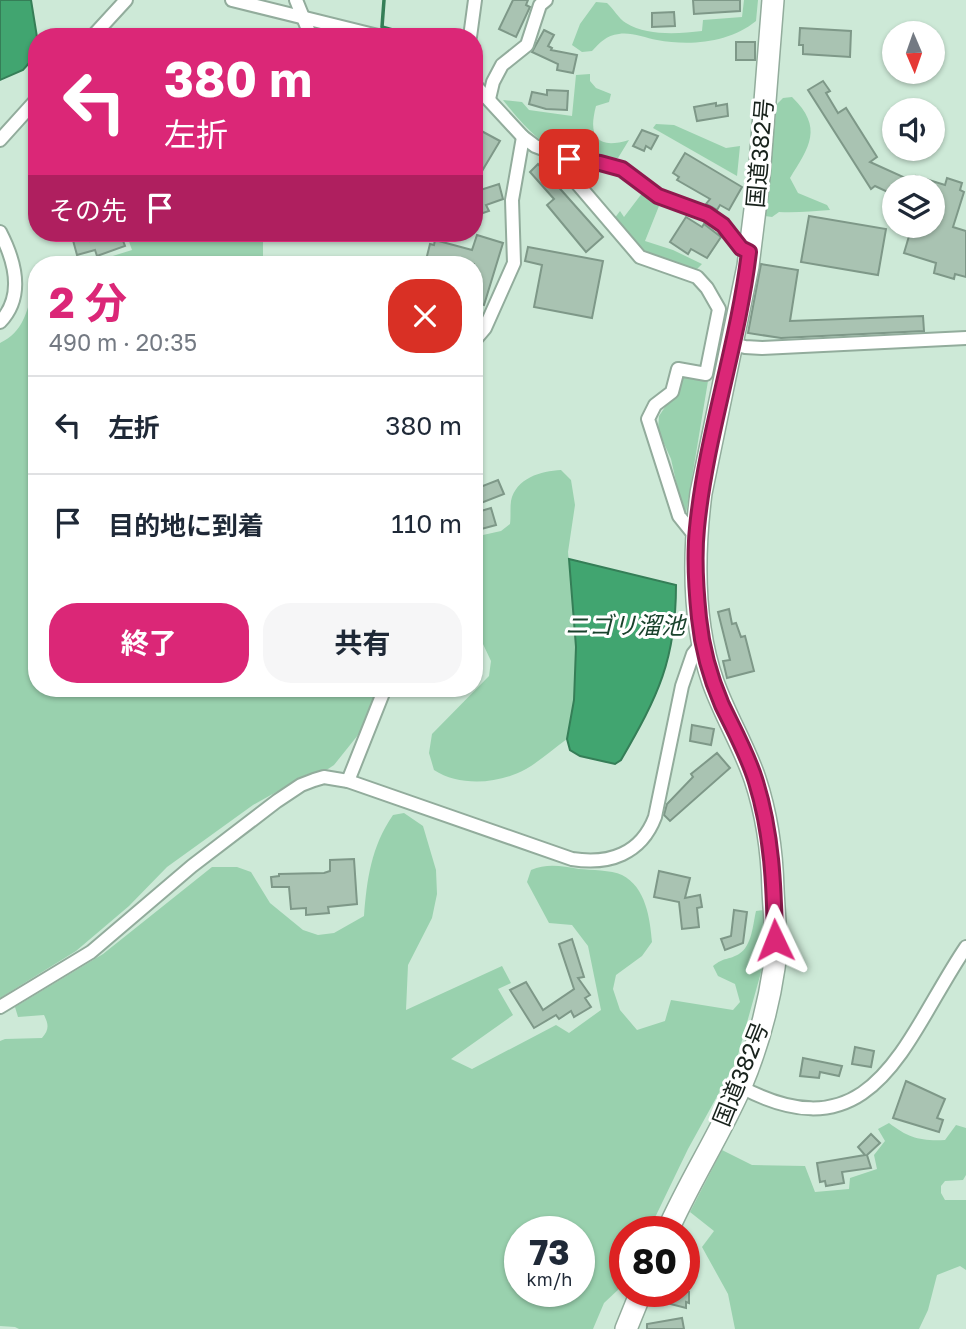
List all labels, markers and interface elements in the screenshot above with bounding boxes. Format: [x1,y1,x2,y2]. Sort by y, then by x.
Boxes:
north arrow [882,21,945,84]
map controls [882,21,945,238]
text: 380 m [164,49,312,108]
icon: left [49,56,140,147]
street label: 国道382号 [740,97,778,209]
button: sound [882,98,945,161]
text: 左折 [164,115,228,153]
pin [539,129,599,189]
icon: arrive [550,140,588,178]
button: layers [882,175,945,238]
icon: arrive [141,189,179,227]
text: その先 [49,195,127,226]
text: 2 分 [49,277,127,327]
button: close [388,279,462,353]
text: 490 m · 20:35 [49,328,197,356]
icon: left [49,406,87,444]
text: 380 m [385,410,462,441]
text: 左折 [108,412,160,443]
icon: arrive [49,504,87,542]
text: 110 m [391,508,462,539]
text: 目的地に到着 [108,510,264,541]
button: 終了 [49,603,249,683]
button: 共有 [263,603,462,683]
water label: ニゴリ溜池 [565,610,687,639]
position arrow [738,903,812,977]
street label: 国道382号 [707,1017,774,1130]
speed limit sign: 80 [609,1216,700,1307]
text: 73 [529,1231,570,1273]
text: km/h [527,1268,572,1290]

